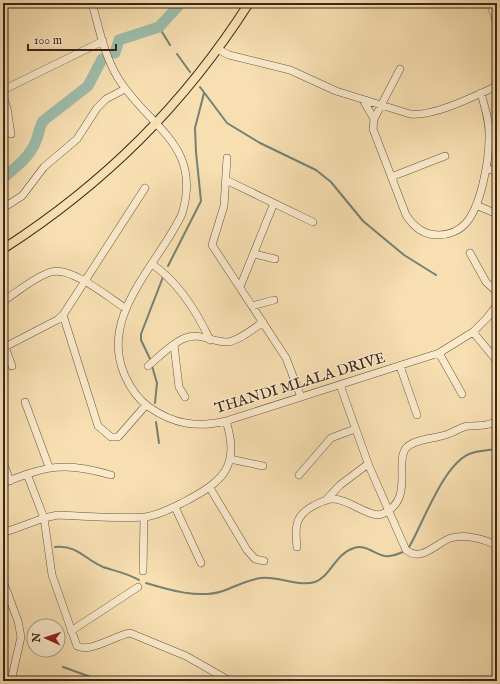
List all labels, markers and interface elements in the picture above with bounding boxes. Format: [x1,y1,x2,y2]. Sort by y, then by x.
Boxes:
scale bar [28,26,116,52]
text: 100 m [34,33,62,48]
street label: THANDI MLALA DRIVE [212,348,388,418]
north arrow [26,618,66,658]
text: N [30,632,44,644]

